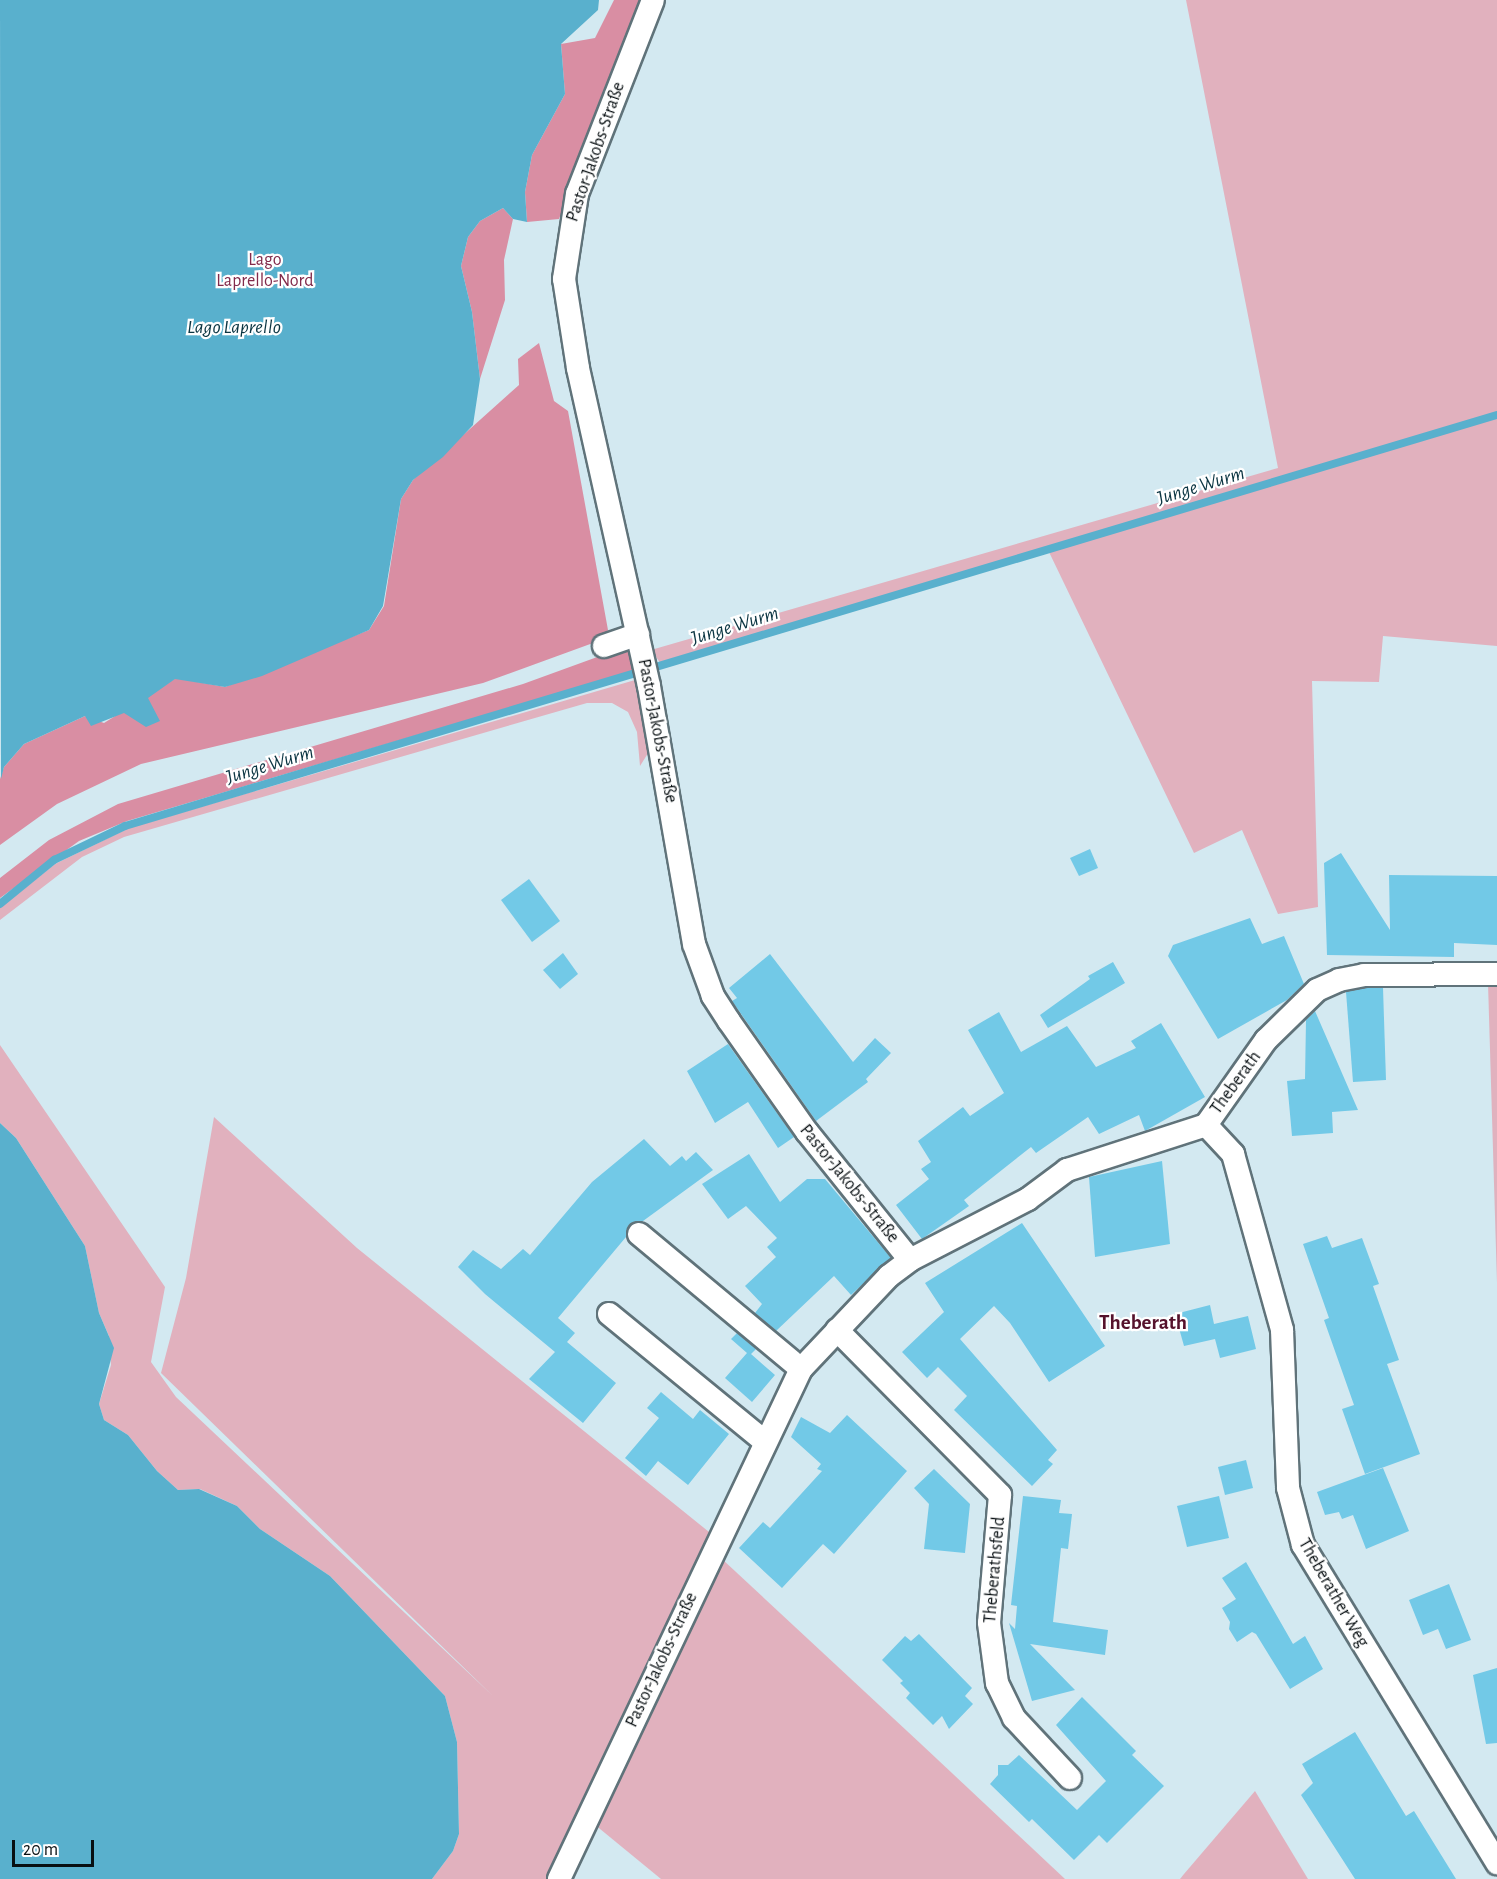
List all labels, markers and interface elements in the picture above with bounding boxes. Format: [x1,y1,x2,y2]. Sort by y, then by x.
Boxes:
street label: Pastor-Jakobs-Straße [562,79,630,225]
park label: Lago Laprello-Nord [216,250,314,292]
water label: Lago Laprello [187,315,281,339]
water label: Junge Wurm [1154,461,1248,511]
water label: Junge Wurm [688,601,782,651]
street label: Pastor-Jakobs-Straße [632,657,682,805]
water label: Junge Wurm [223,740,317,790]
street label: Theberath [1206,1047,1266,1119]
street label: Pastor-Jakobs-Straße [795,1120,903,1248]
district label: Theberath [1099,1310,1187,1336]
street label: Theberathsfeld [980,1516,1010,1624]
street label: Theberather Weg [1293,1535,1373,1651]
street label: Pastor-Jakobs-Straße [621,1589,703,1731]
scale bar [15,1828,98,1866]
text: 20 m [23,1841,58,1859]

